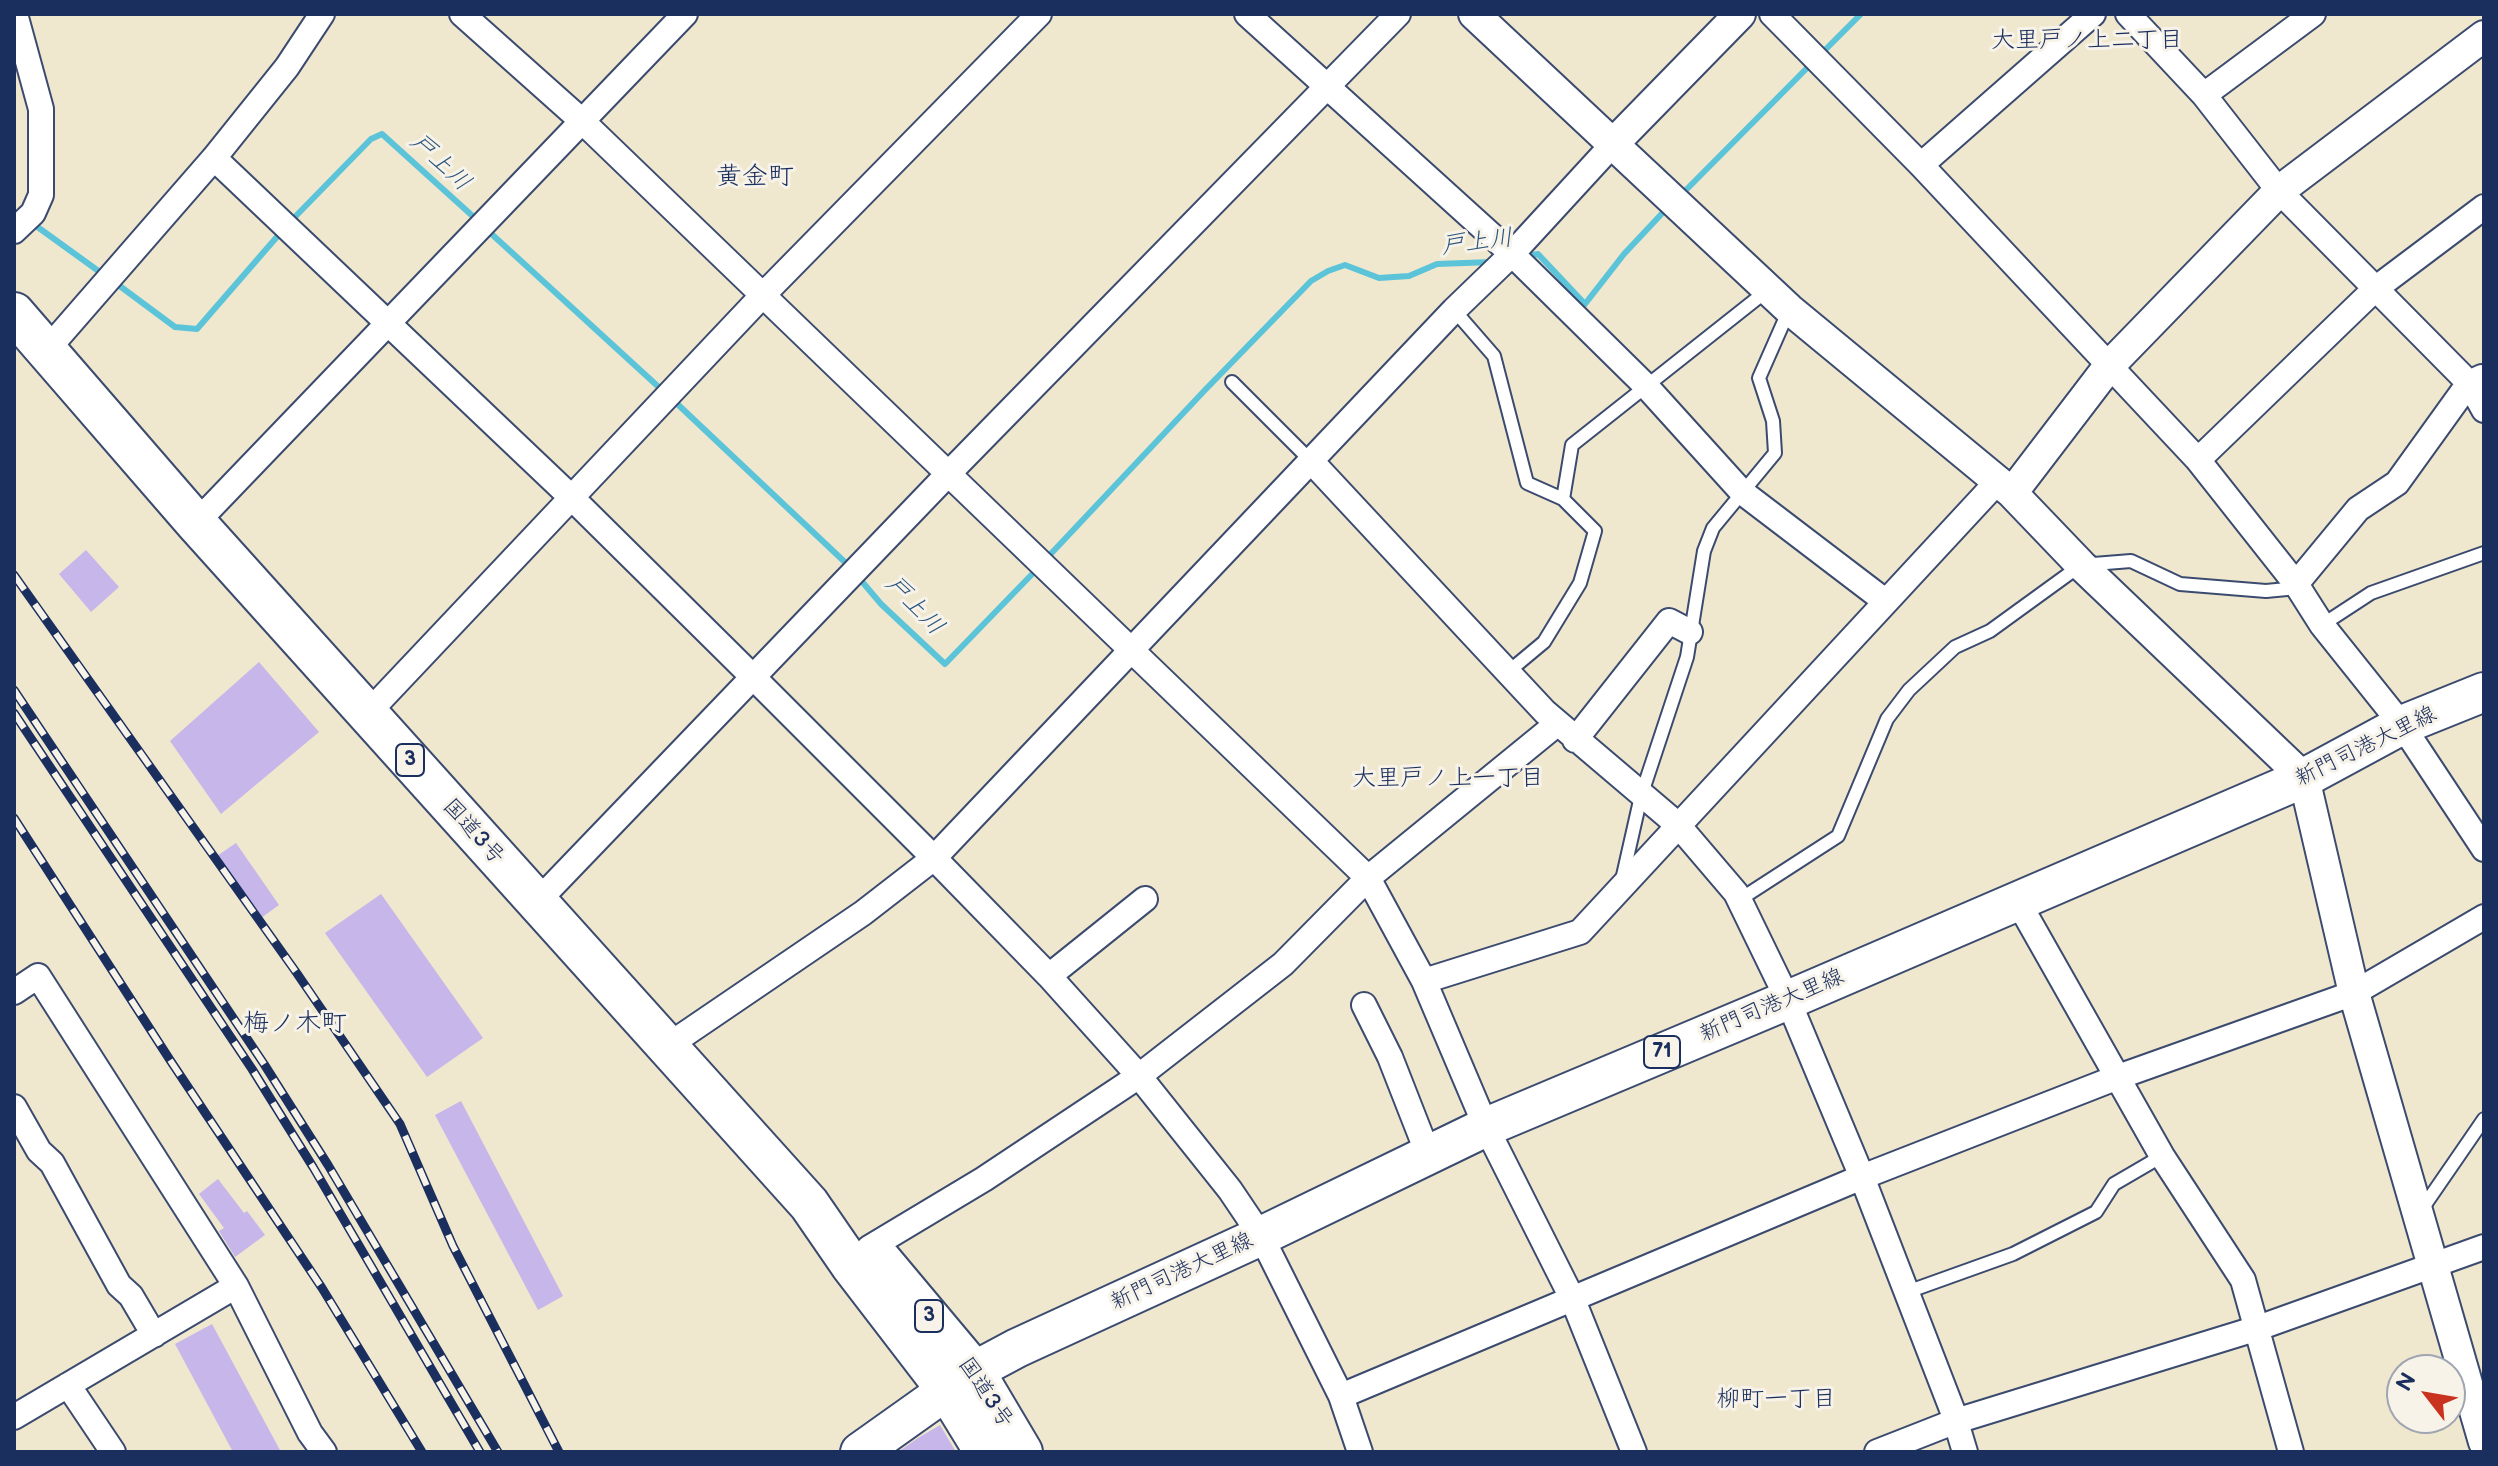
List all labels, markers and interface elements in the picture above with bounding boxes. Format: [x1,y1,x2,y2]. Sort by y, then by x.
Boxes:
district label: 大里戸ノ上二丁目 [1991,27,2183,55]
water label: 戸上川 [404,128,476,198]
district label: 黄金町 [716,161,794,193]
water label: 戸上川 [1440,224,1514,262]
water label: 戸上川 [879,570,949,642]
street label: 新門司港大里線 [2291,701,2441,793]
road number: 3 [396,744,424,776]
district label: 大里戸ノ上一丁目 [1352,765,1544,793]
street label: 国道3号 [437,794,509,870]
street label: 新門司港大里線 [1696,964,1848,1048]
district label: 梅ノ木町 [243,1008,347,1040]
road number: 71 [1644,1036,1680,1068]
street label: 新門司港大里線 [1107,1227,1257,1317]
road number: 3 [915,1300,943,1332]
street label: 国道3号 [952,1353,1018,1433]
north arrow [2386,1354,2466,1434]
text: N [2391,1368,2423,1396]
district label: 柳町一丁目 [1716,1386,1836,1414]

